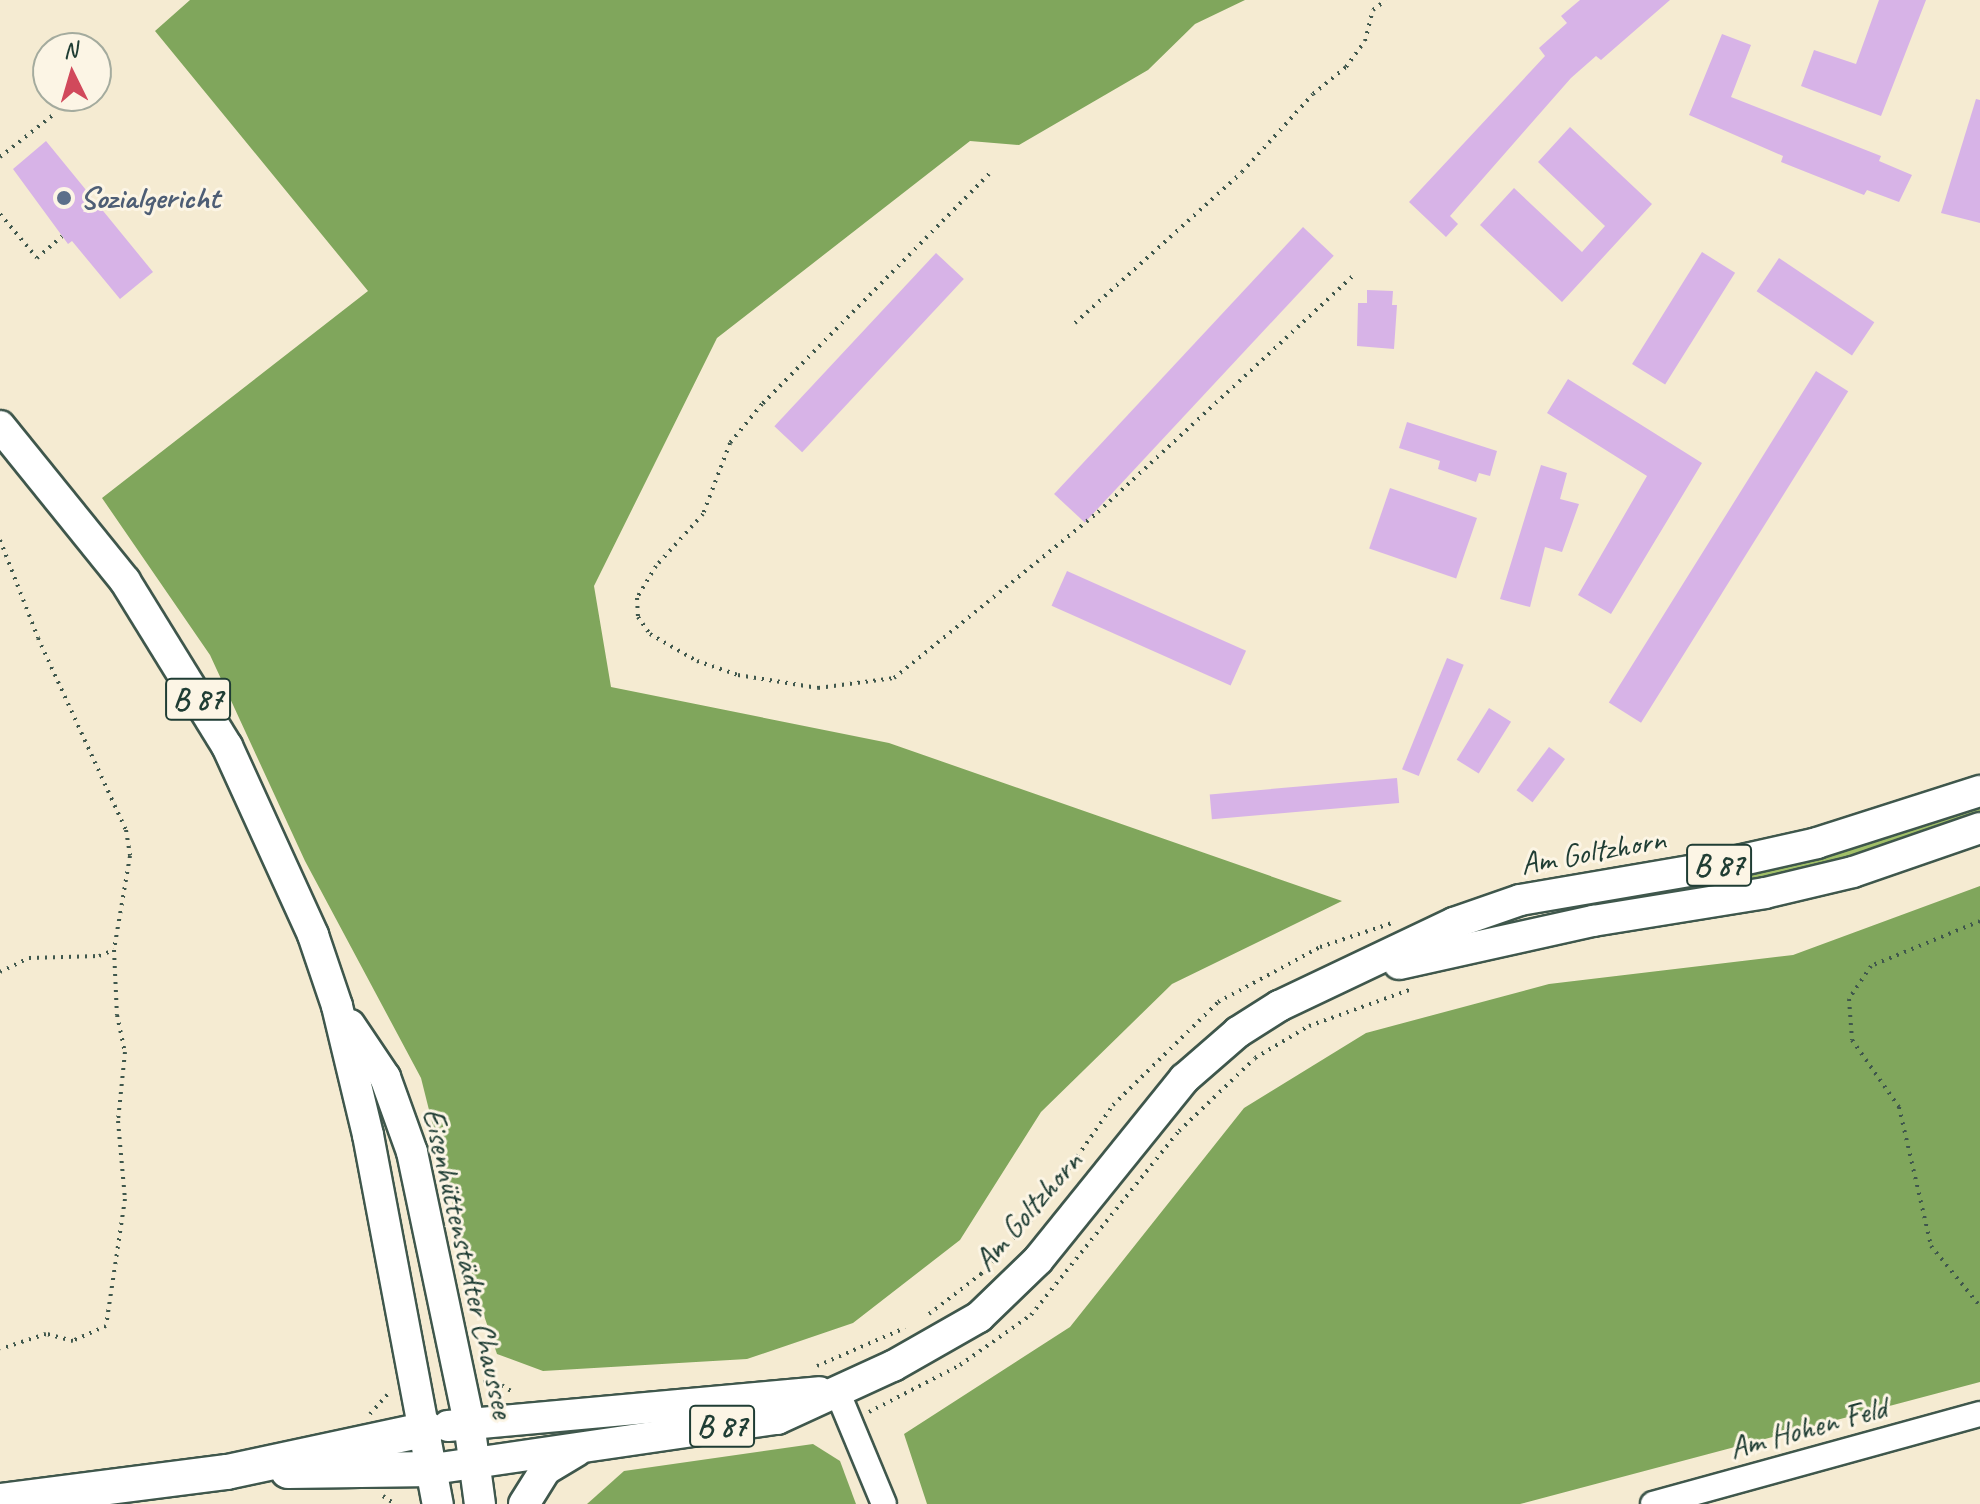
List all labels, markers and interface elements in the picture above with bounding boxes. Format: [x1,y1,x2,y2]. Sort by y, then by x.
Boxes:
north arrow [32,32,112,112]
text: N [62,36,78,65]
place label: Sozialgericht [80,179,220,217]
marker: Sozialgericht [55,189,73,207]
road number: B 87 [164,673,232,725]
street label: Am Goltzhorn [1517,820,1669,884]
road number: B 87 [1685,839,1753,891]
street label: Eisenhüttenstädter Chaussee [414,1104,522,1422]
street label: Am Goltzhorn [965,1143,1091,1279]
street label: Am Hohen Feld [1725,1389,1891,1467]
road number: B 87 [688,1400,756,1452]

